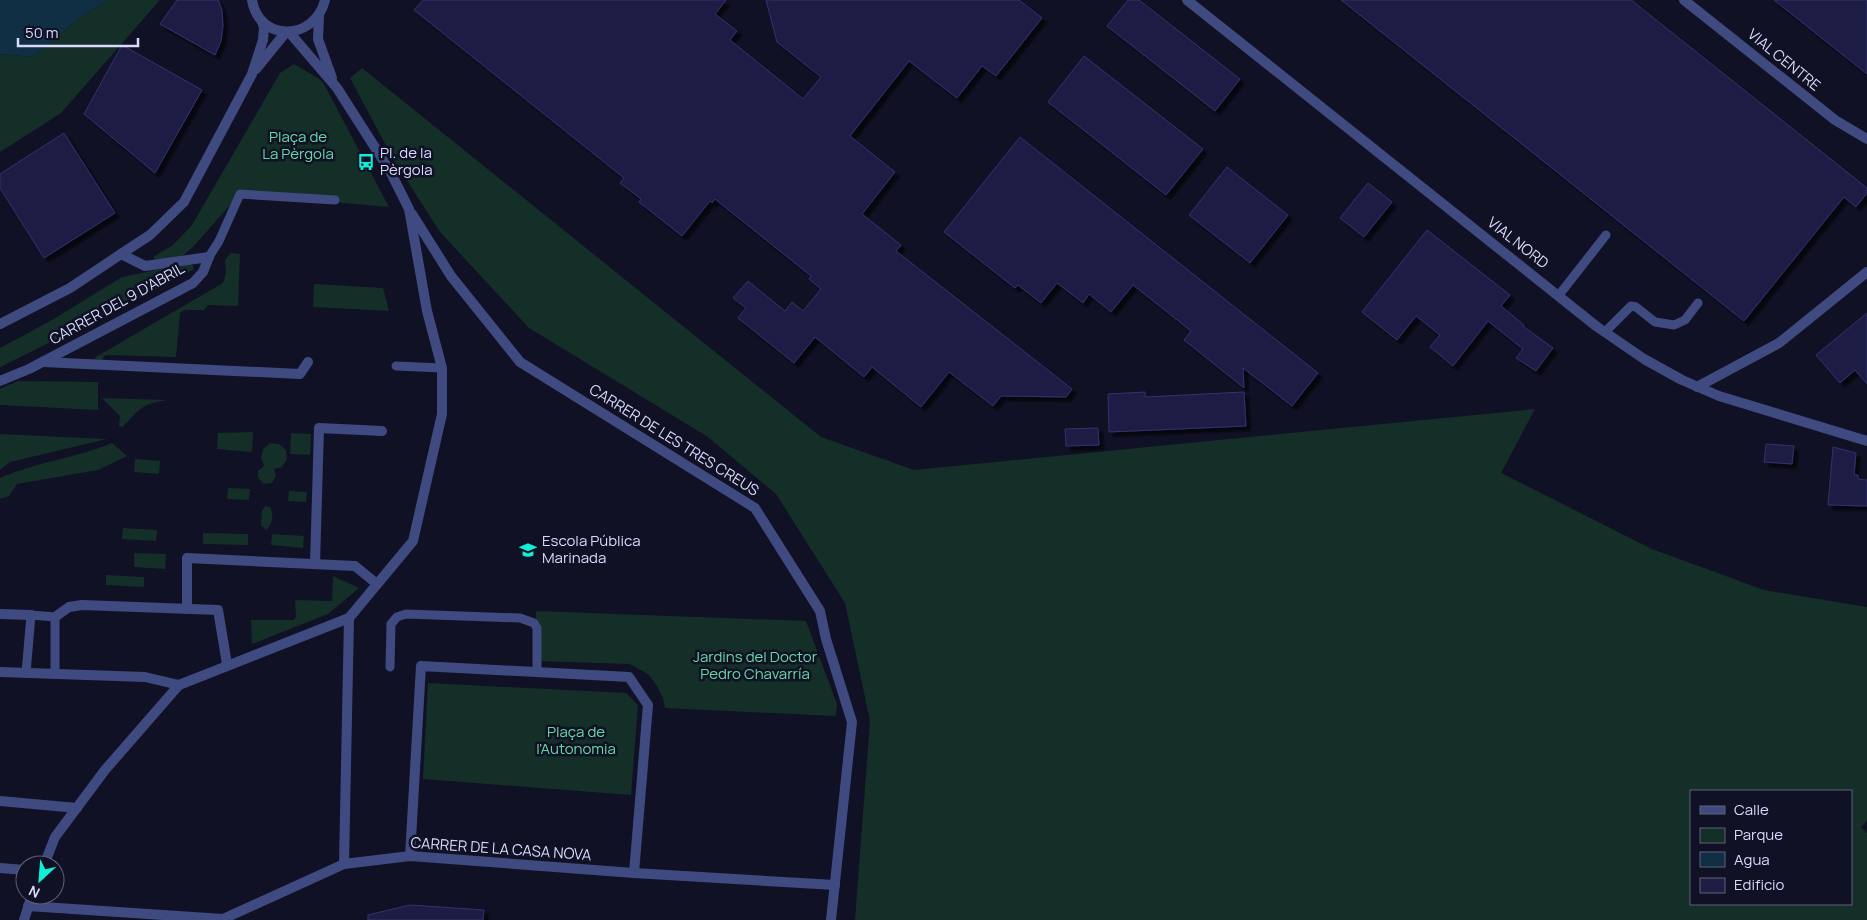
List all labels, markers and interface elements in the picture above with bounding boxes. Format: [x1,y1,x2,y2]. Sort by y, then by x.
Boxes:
scale bar [18,15,138,47]
text: 50 m [25,22,59,43]
street label: VIAL CENTRE [1743,24,1825,96]
park label: Plaça de La Pèrgola [262,126,334,164]
place label: Pl. de la Pèrgola [380,142,433,180]
bus stop icon: Pl. de la Pèrgola [356,152,376,172]
street label: VIAL NORD [1483,212,1553,273]
street label: CARRER DEL 9 D'ABRIL [45,257,188,349]
street label: CARRER DE LES TRES CREUS [585,379,763,501]
place label: Escola Pública Marinada [542,530,641,568]
school or university icon: Escola Pública Marinada [518,540,538,560]
park label: Jardins del Doctor Pedro Chavarría [693,646,818,684]
park label: Plaça de l'Autonomia [536,721,616,759]
legend [1690,790,1852,905]
text: Calle [1734,799,1769,820]
text: Parque [1734,824,1783,845]
street label: CARRER DE LA CASA NOVA [410,832,593,865]
text: Agua [1734,849,1770,870]
north arrow [15,855,65,905]
text: Edificio [1734,874,1785,895]
text: N [25,881,43,903]

